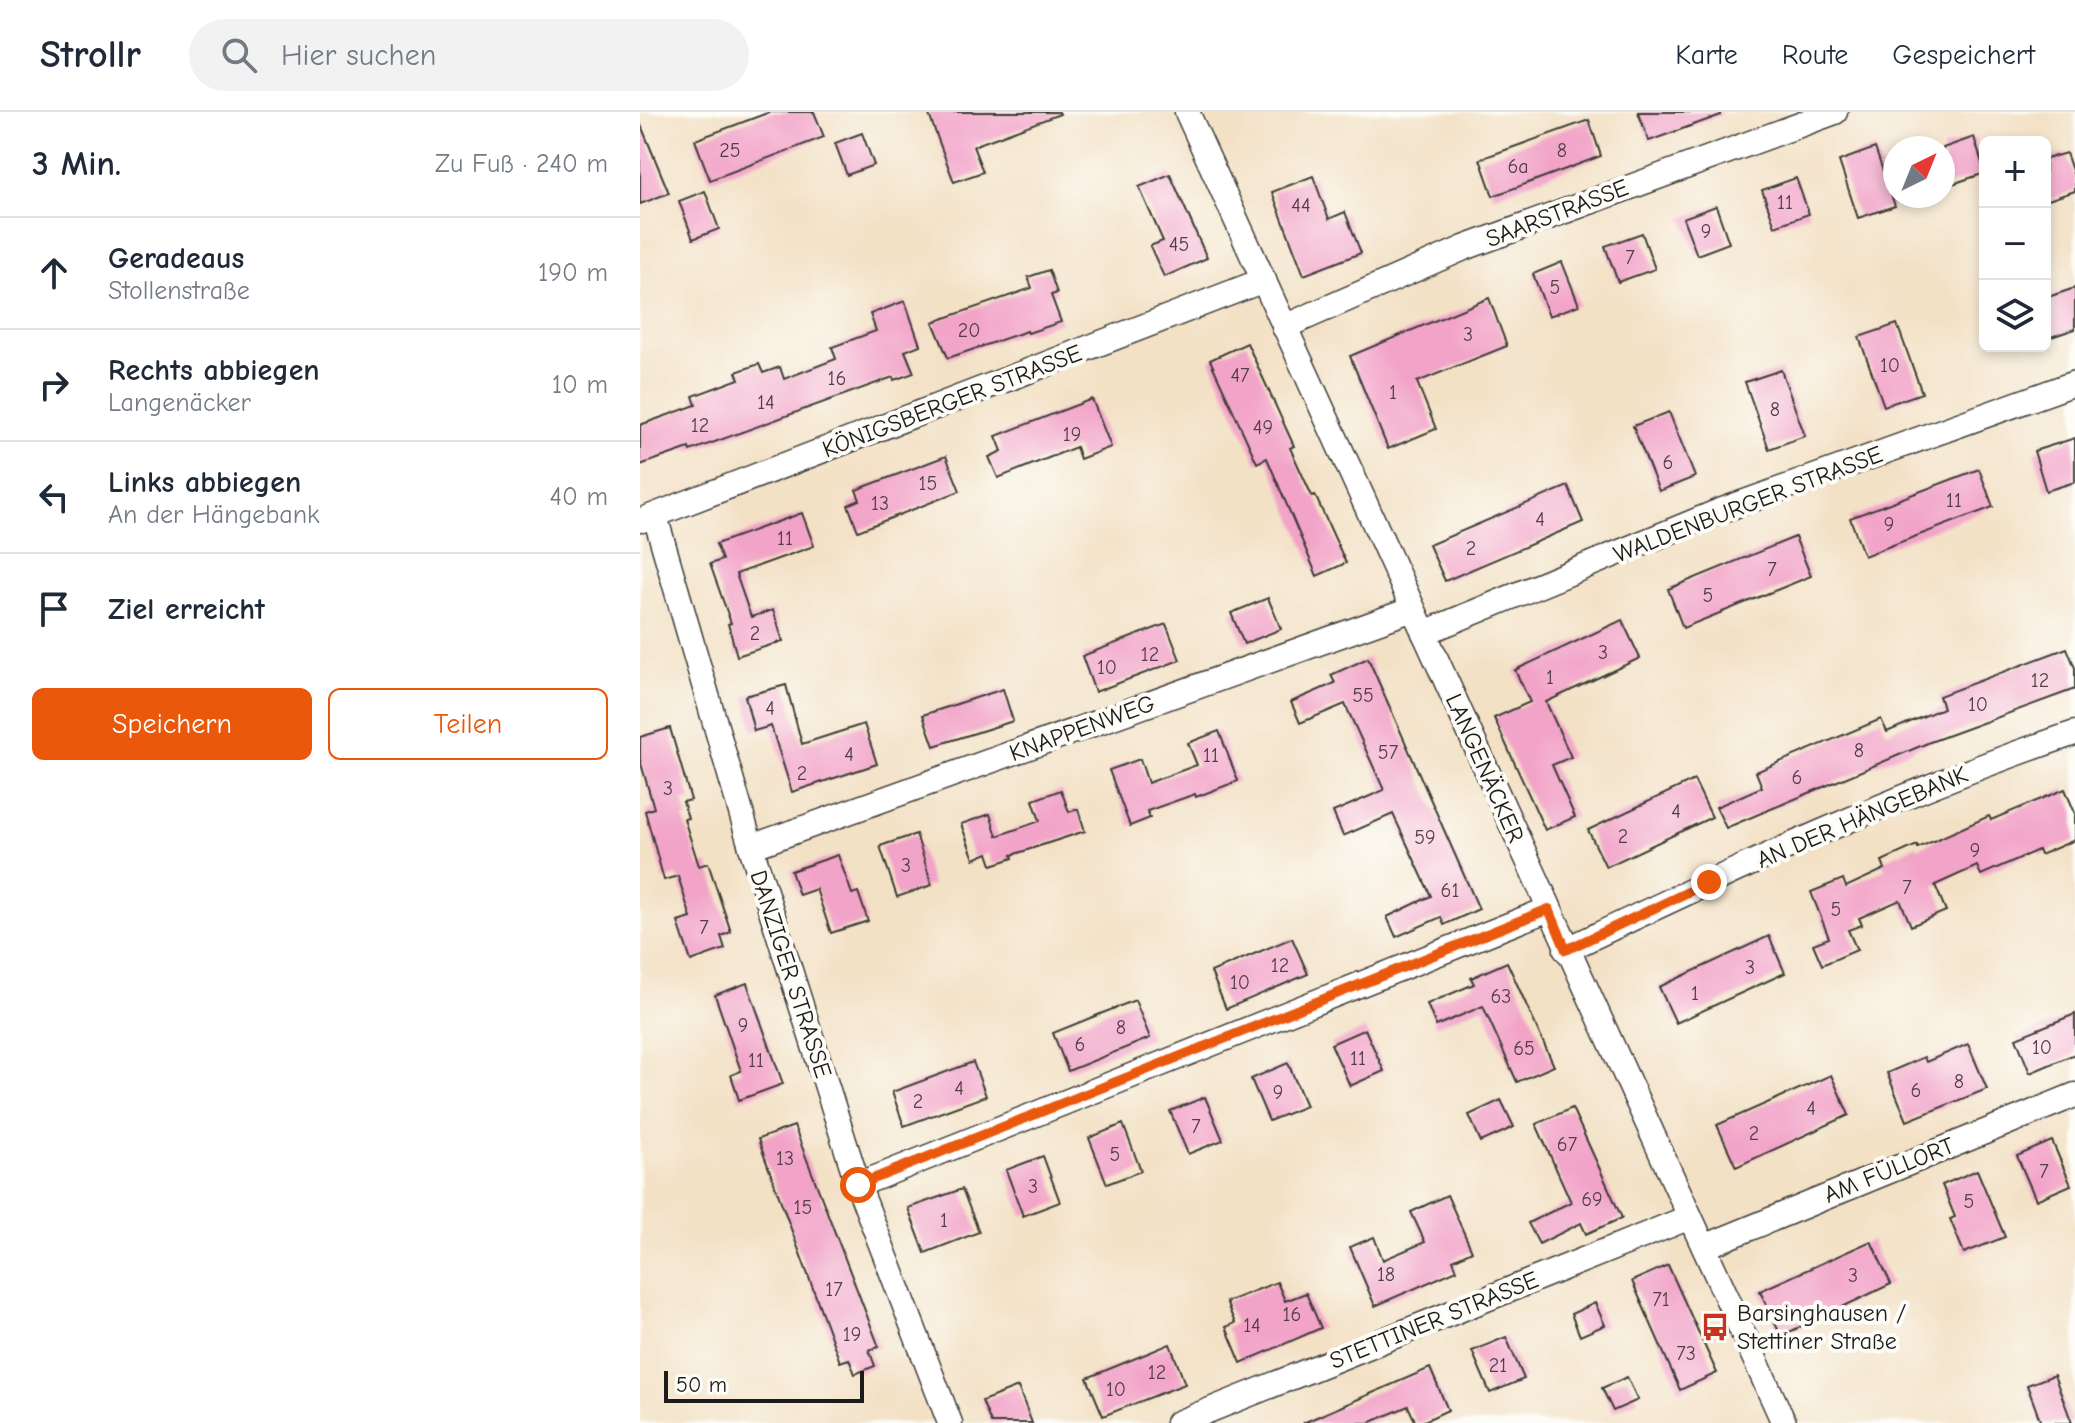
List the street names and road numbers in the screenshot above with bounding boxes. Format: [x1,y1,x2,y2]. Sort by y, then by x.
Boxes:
street label: SAARSTRASSE [1482,173,1632,253]
street label: KÖNIGSBERGER STRASSE [818,339,1086,463]
street label: WALDENBURGER STRASSE [1610,440,1886,568]
street label: KNAPPENWEG [1006,689,1158,767]
street label: LANGENÄCKER [1440,689,1530,847]
street label: AN DER HÄNGEBANK [1752,760,1972,874]
street label: DANZIGER STRASSE [744,867,838,1081]
street label: AM FÜLLORT [1820,1131,1959,1209]
street label: STETTINER STRASSE [1325,1265,1543,1375]

